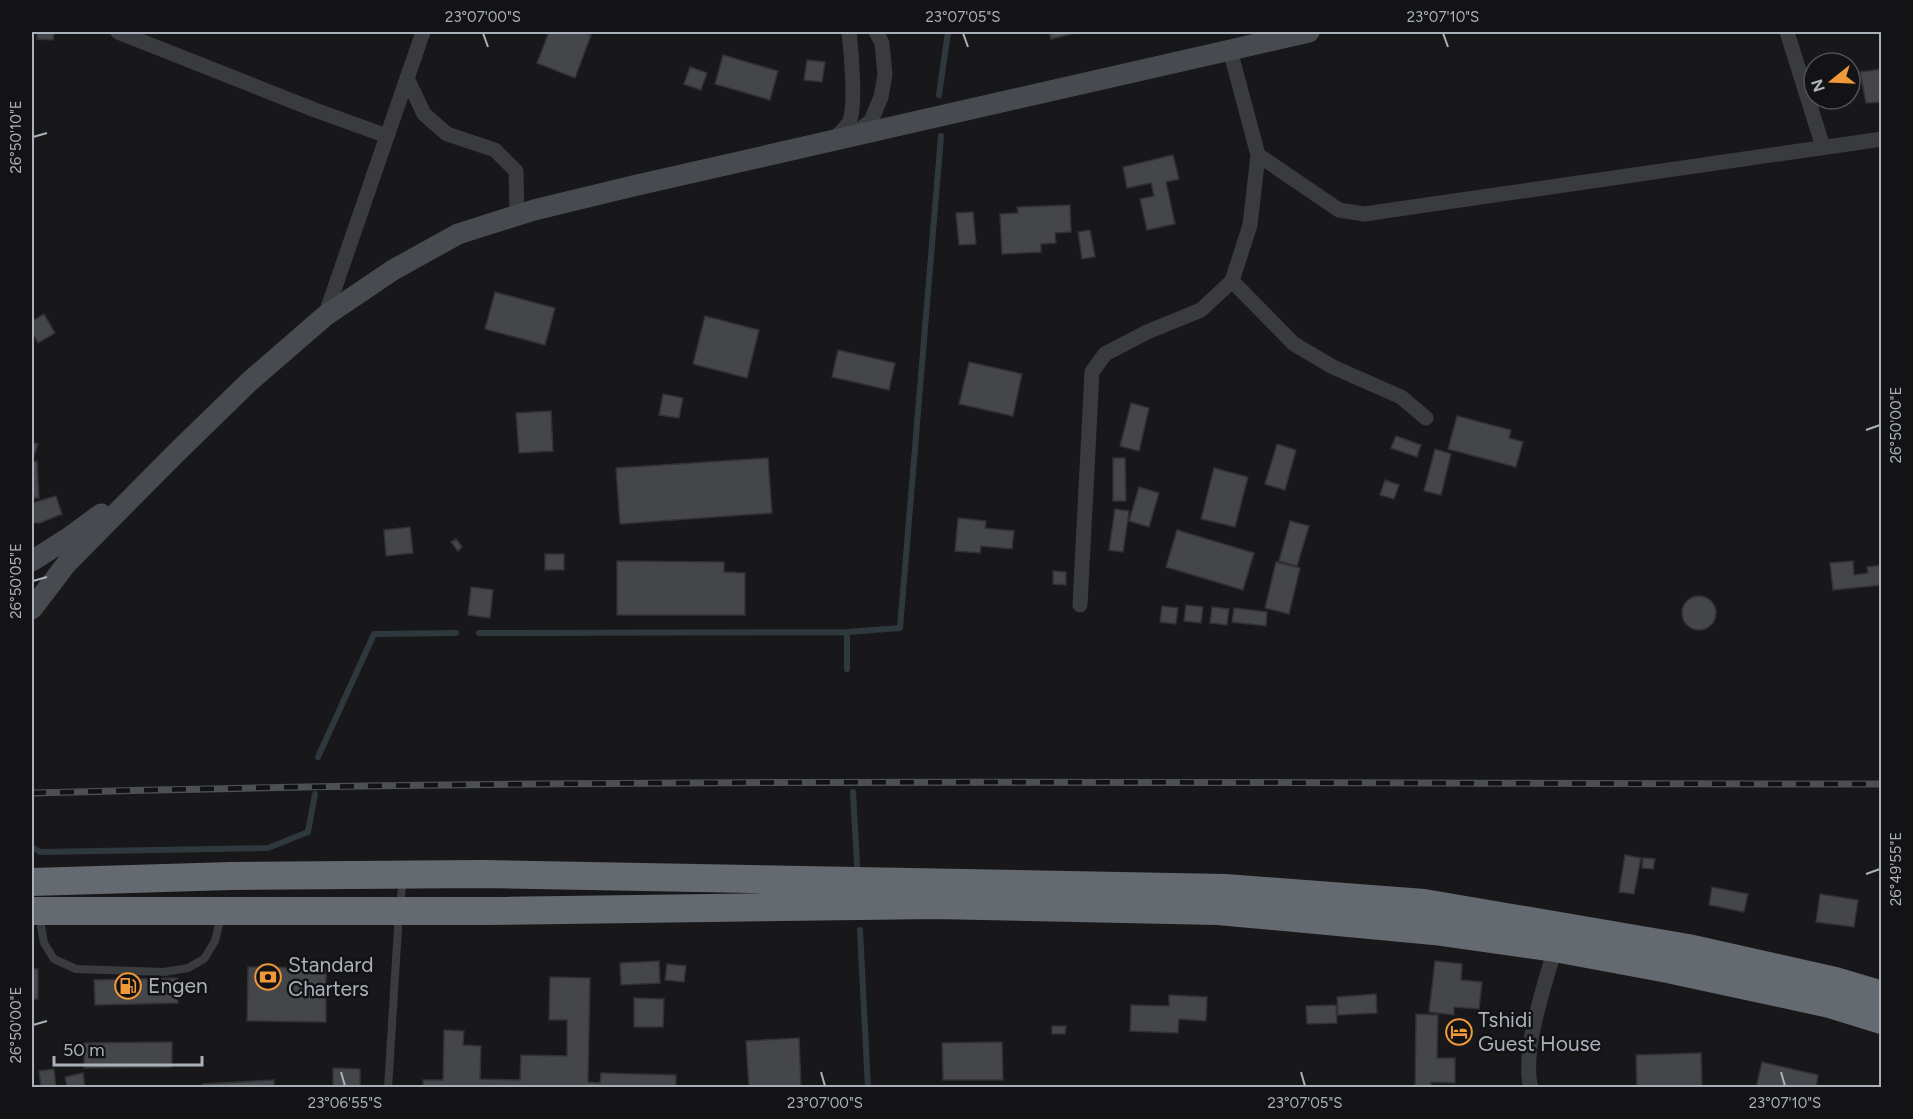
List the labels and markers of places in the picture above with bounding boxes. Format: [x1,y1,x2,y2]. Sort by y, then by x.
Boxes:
place label: Standard Charters [288,952,374,1001]
bank icon: Standard Charters [253,962,283,992]
fuel station icon: Engen [113,971,143,1001]
place label: Engen [148,973,208,998]
place label: Tshidi Guest House [1478,1007,1601,1056]
hotel icon: Tshidi Guest House [1444,1017,1474,1047]

